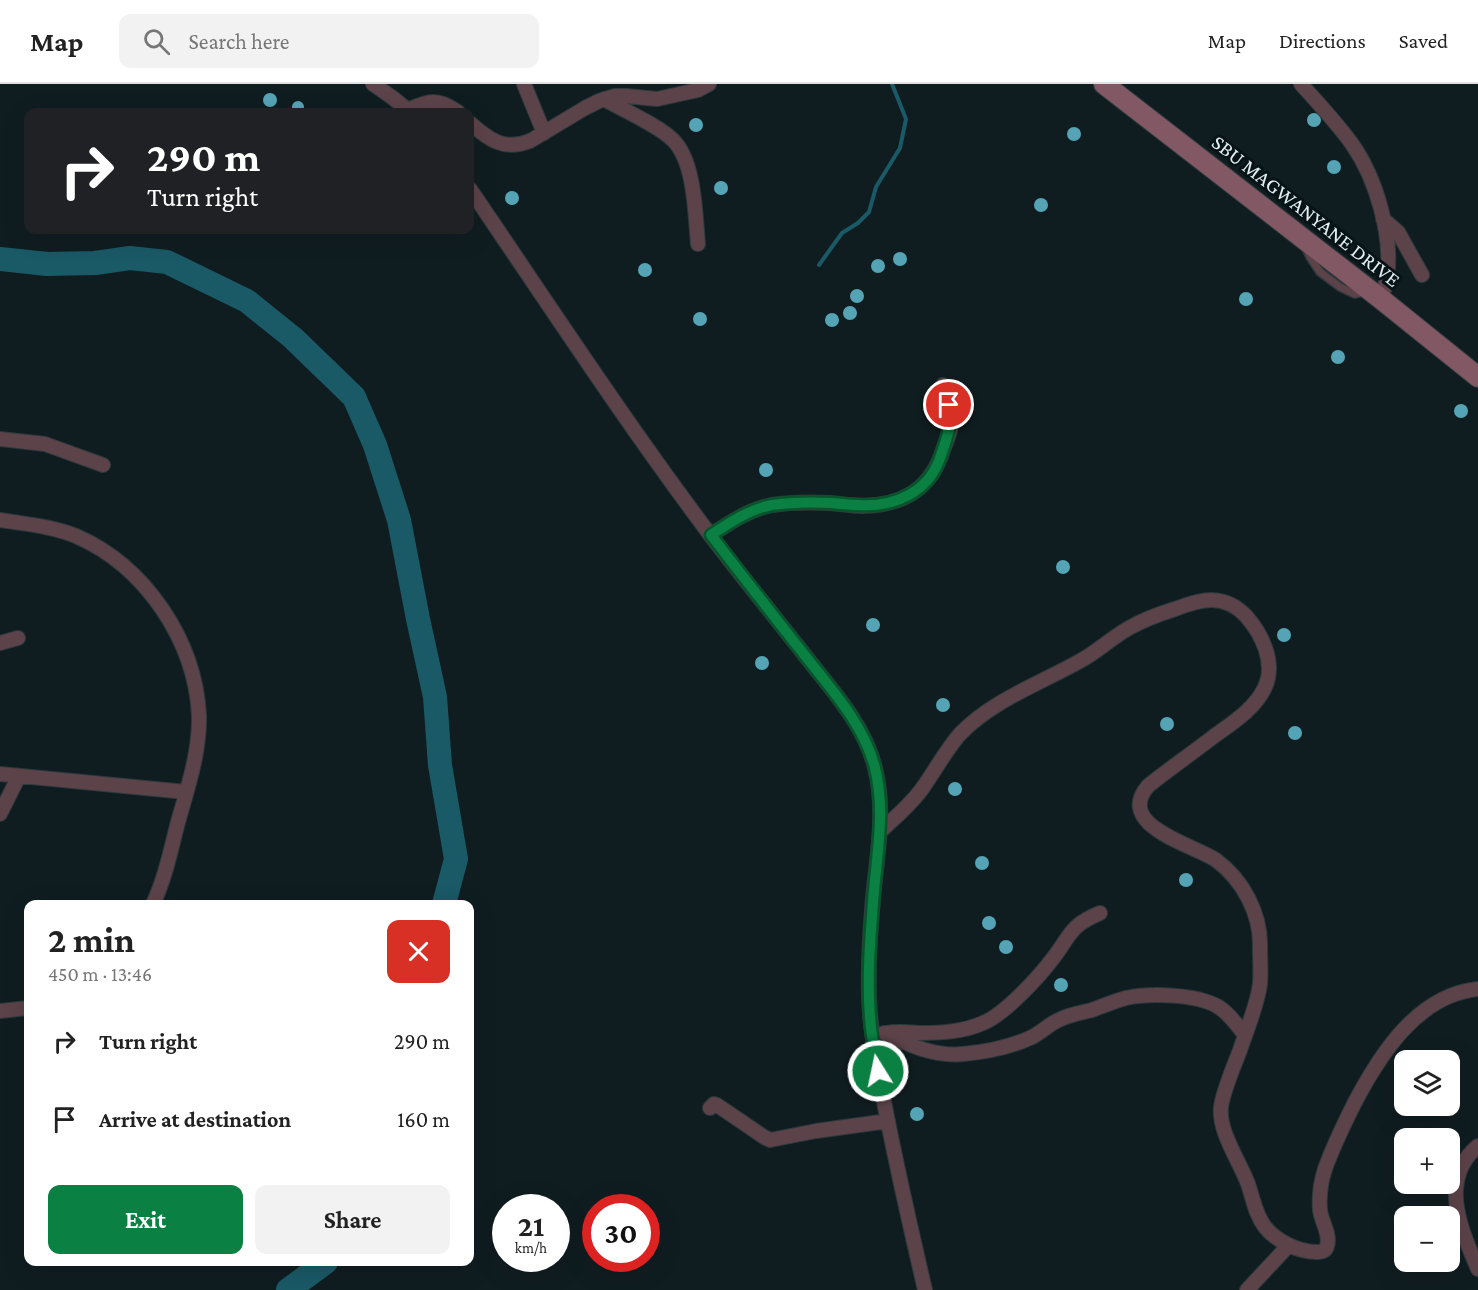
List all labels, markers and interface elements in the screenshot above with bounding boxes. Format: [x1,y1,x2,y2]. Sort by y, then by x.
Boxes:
search box [119,14,539,68]
icon: search [140,25,173,58]
text: Map [30,26,83,57]
text: Search here [188,29,289,54]
text: Map [1208,29,1246,53]
text: Directions [1279,29,1366,53]
text: Saved [1399,29,1448,53]
street label: SBU MAGWANYANE DRIVE [1207,130,1405,292]
icon: right [48,132,126,210]
text: 290 m [147,133,260,180]
text: Turn right [147,182,258,212]
pin [923,379,974,430]
icon: arrive [932,388,965,421]
text: 2 min [48,920,135,960]
button: close [387,920,450,983]
text: 450 m · 13:46 [48,963,152,985]
icon: right [48,1025,81,1058]
text: Turn right [99,1029,197,1054]
text: 290 m [394,1029,450,1054]
position arrow [846,1039,910,1103]
map controls [1394,1050,1460,1272]
button: layers [1394,1050,1460,1116]
icon: arrive [48,1103,81,1136]
text: Arrive at destination [99,1107,291,1132]
text: 160 m [397,1107,450,1132]
button: + [1394,1128,1460,1194]
button: Exit [48,1185,243,1254]
button: Share [255,1185,450,1254]
speed limit sign: 30 [582,1194,660,1272]
button: − [1394,1206,1460,1272]
text: 21 [518,1209,544,1242]
text: km/h [515,1240,547,1256]

